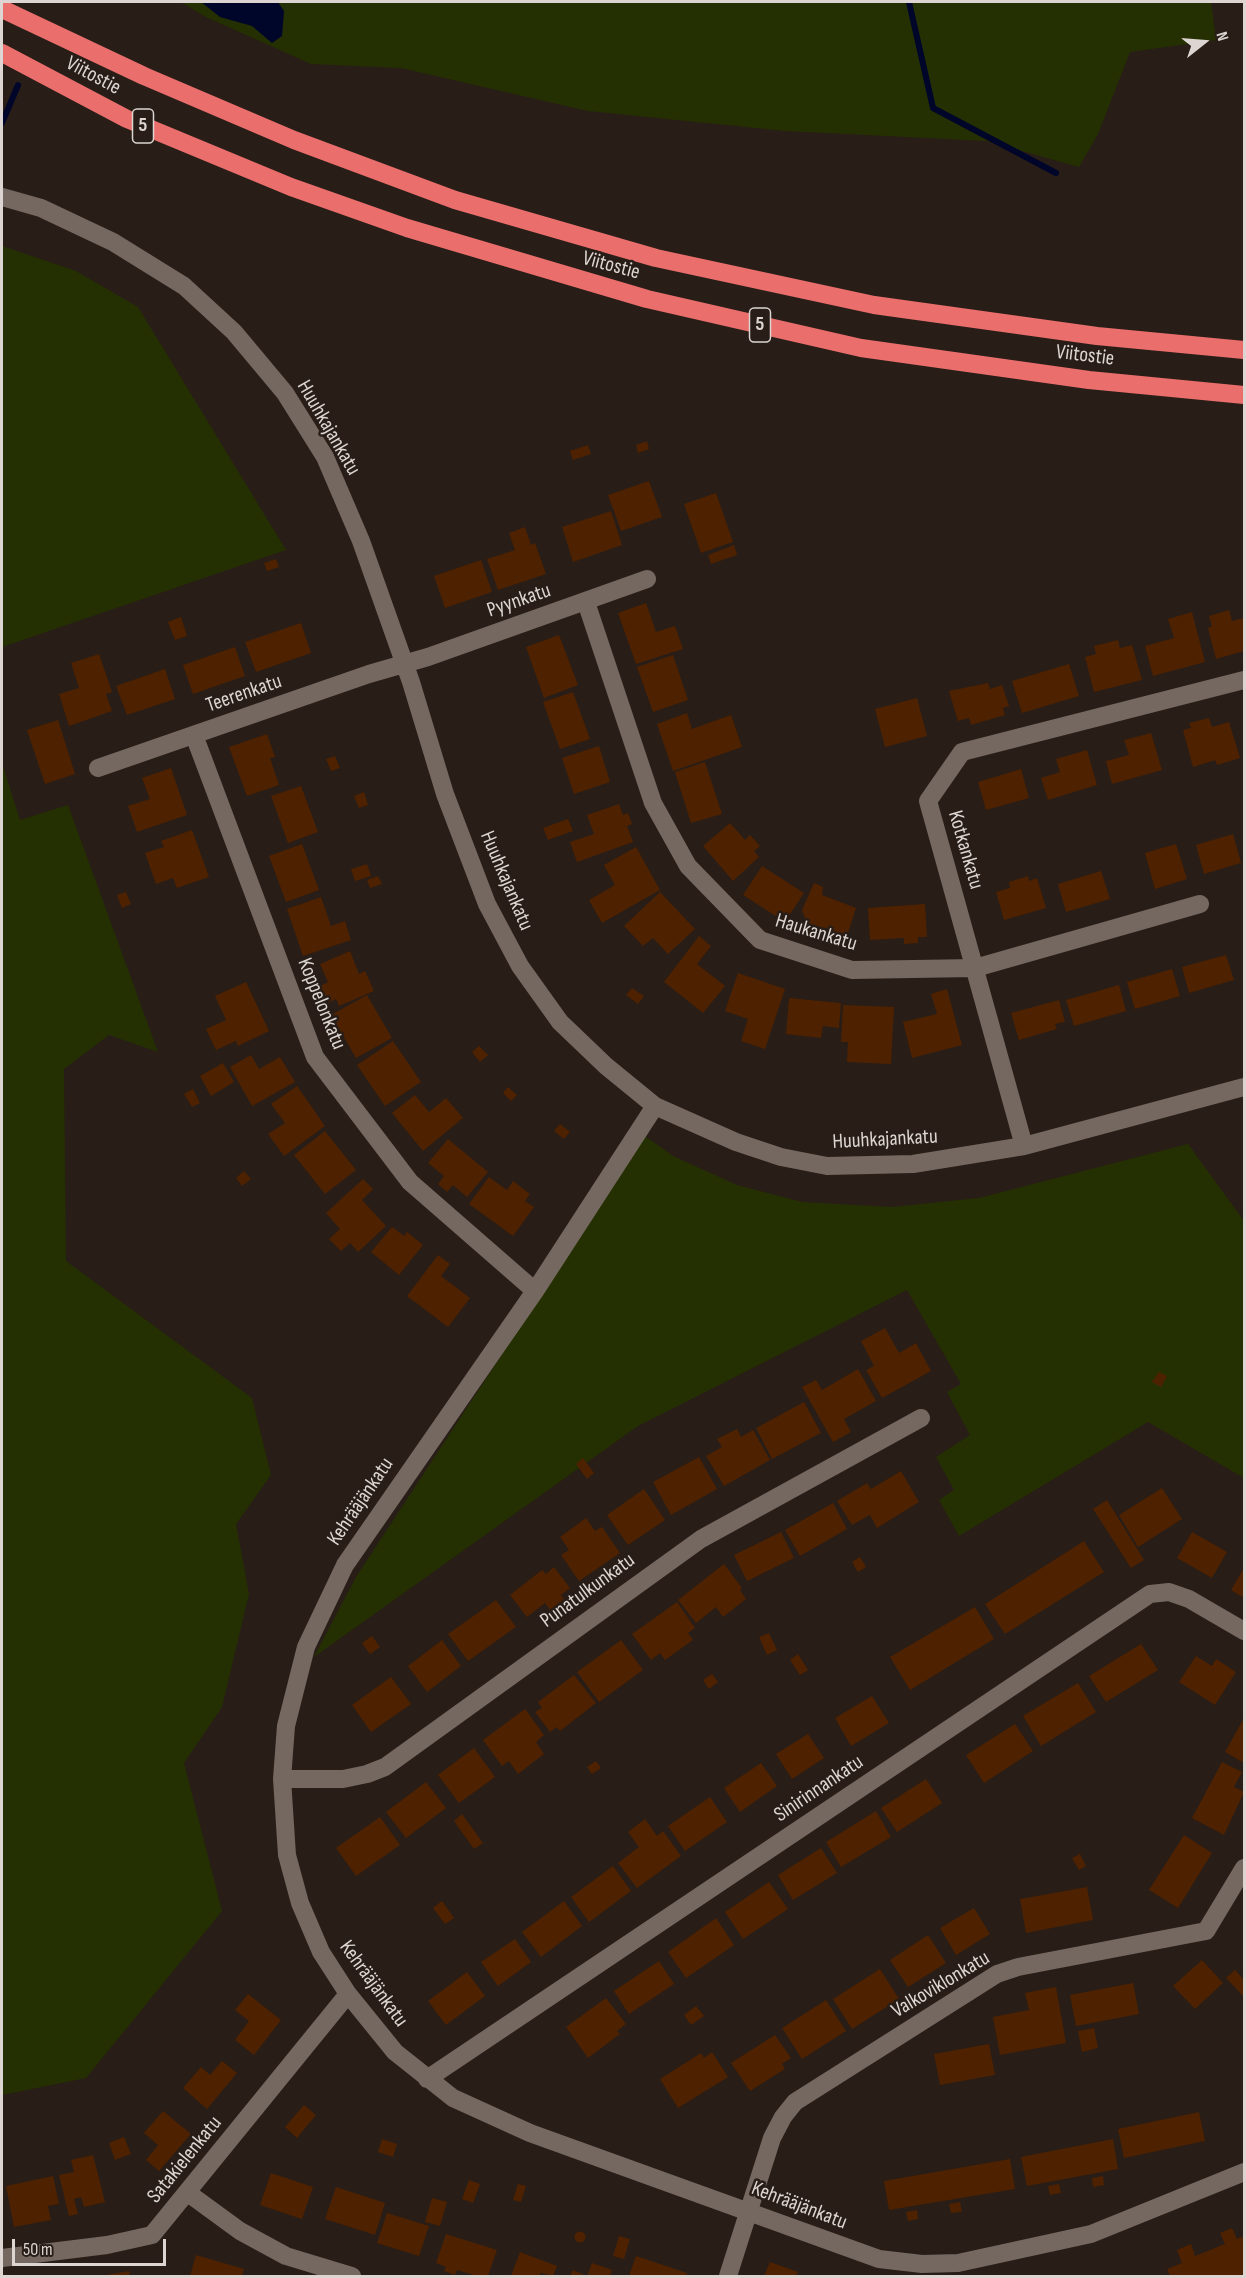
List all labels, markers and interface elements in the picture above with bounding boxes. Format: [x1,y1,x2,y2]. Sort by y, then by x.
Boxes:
north arrow [1174,12,1234,72]
text: N [1211,30,1232,43]
street label: Viitostie [61,51,125,101]
road number: 5 [132,109,154,143]
street label: Viitostie [579,246,643,286]
road number: 5 [750,308,771,342]
street label: Viitostie [1054,340,1116,372]
street label: Huuhkajankatu [291,376,365,480]
street label: Pyynkatu [484,578,554,624]
street label: Teerenkatu [203,669,285,719]
street label: Kotkankatu [942,808,988,892]
street label: Huuhkajankatu [474,828,538,934]
street label: Haukankatu [772,909,860,957]
street label: Koppelonkatu [291,955,351,1053]
street label: Huuhkajankatu [832,1125,938,1155]
street label: Kehrääjänkatu [322,1453,400,1551]
street label: Punatulkunkatu [536,1548,640,1634]
street label: Sinirinnankatu [770,1750,868,1828]
street label: Kehrääjänkatu [333,1936,413,2032]
street label: Valkoviklonkatu [887,1946,995,2024]
street label: Satakielenkatu [142,2111,228,2209]
street label: Kehrääjänkatu [748,2176,850,2236]
scale bar [15,2227,170,2265]
text: 50 m [23,2239,53,2260]

